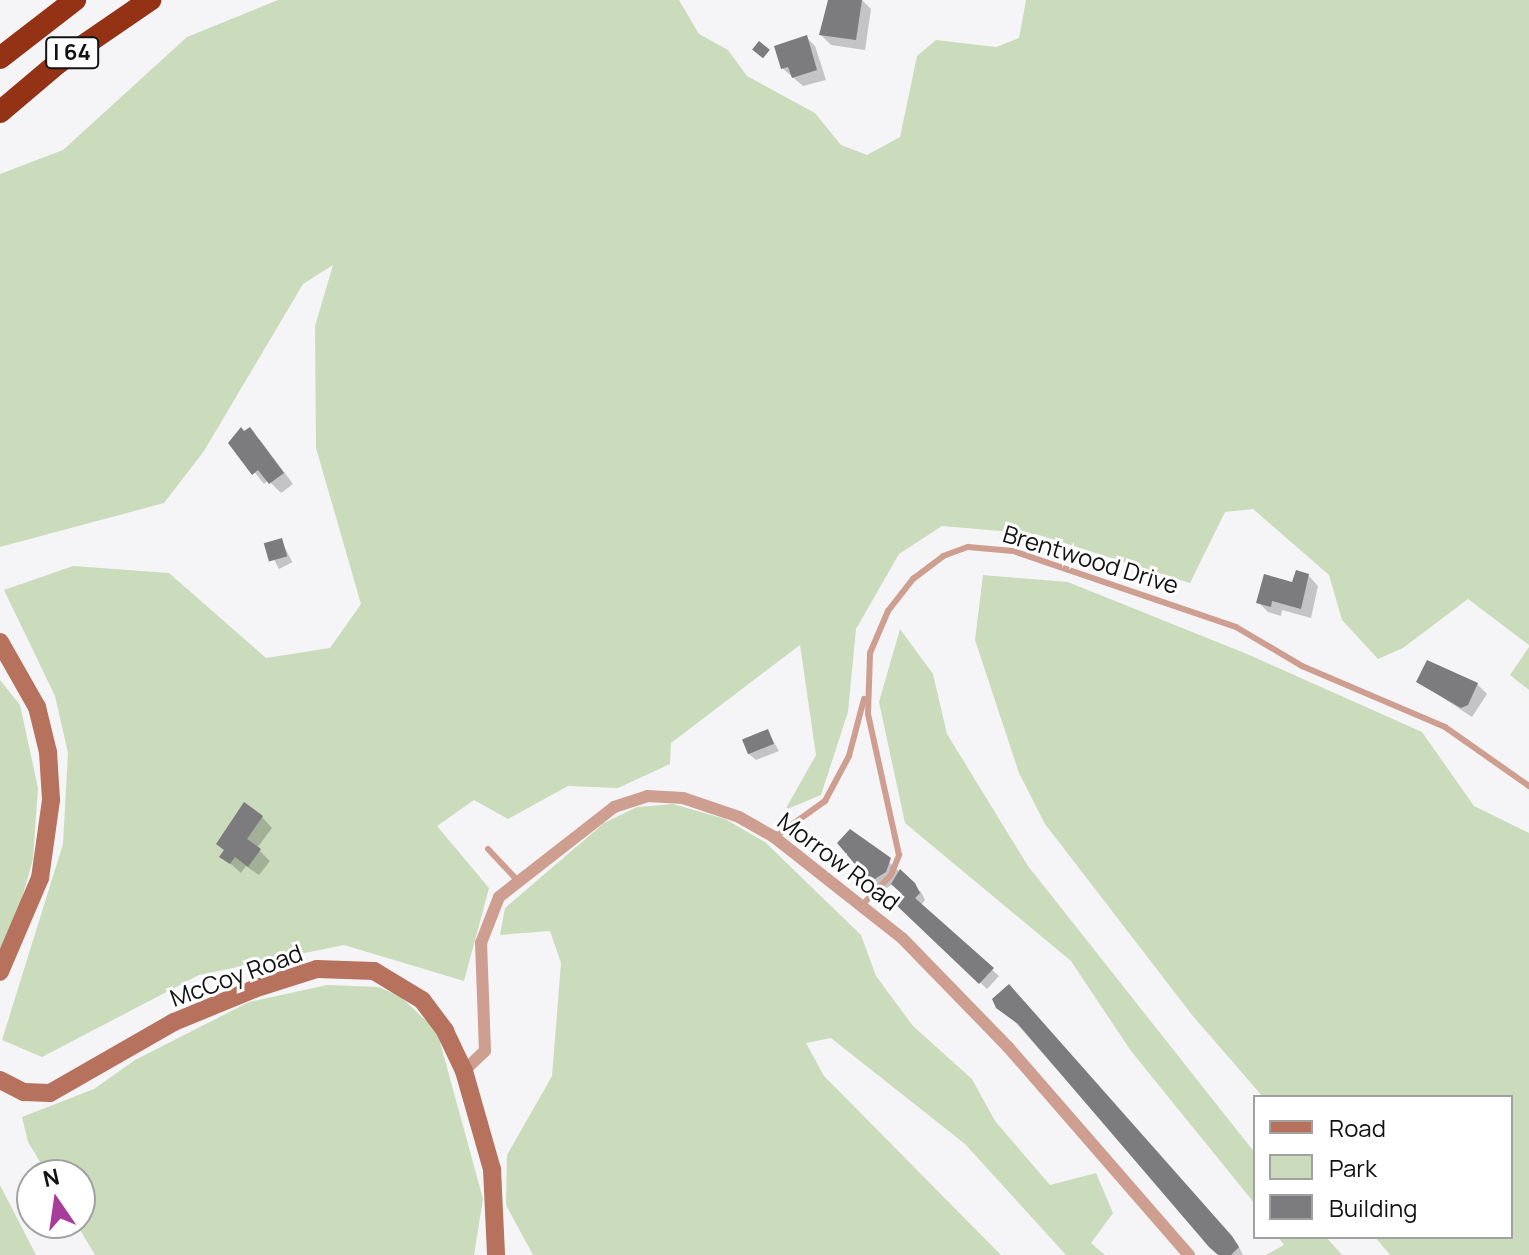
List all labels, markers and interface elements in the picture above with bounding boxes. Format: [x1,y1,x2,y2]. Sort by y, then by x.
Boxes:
road number: I 64 [44,35,100,71]
street label: Brentwood Drive [1000,519,1182,599]
street label: Morrow Road [772,806,906,916]
street label: McCoy Road [166,938,306,1012]
legend [1253,1095,1513,1239]
text: Road [1329,1111,1386,1144]
text: Park [1329,1151,1377,1184]
north arrow [16,1159,96,1239]
text: N [40,1161,62,1194]
text: Building [1329,1191,1417,1224]

